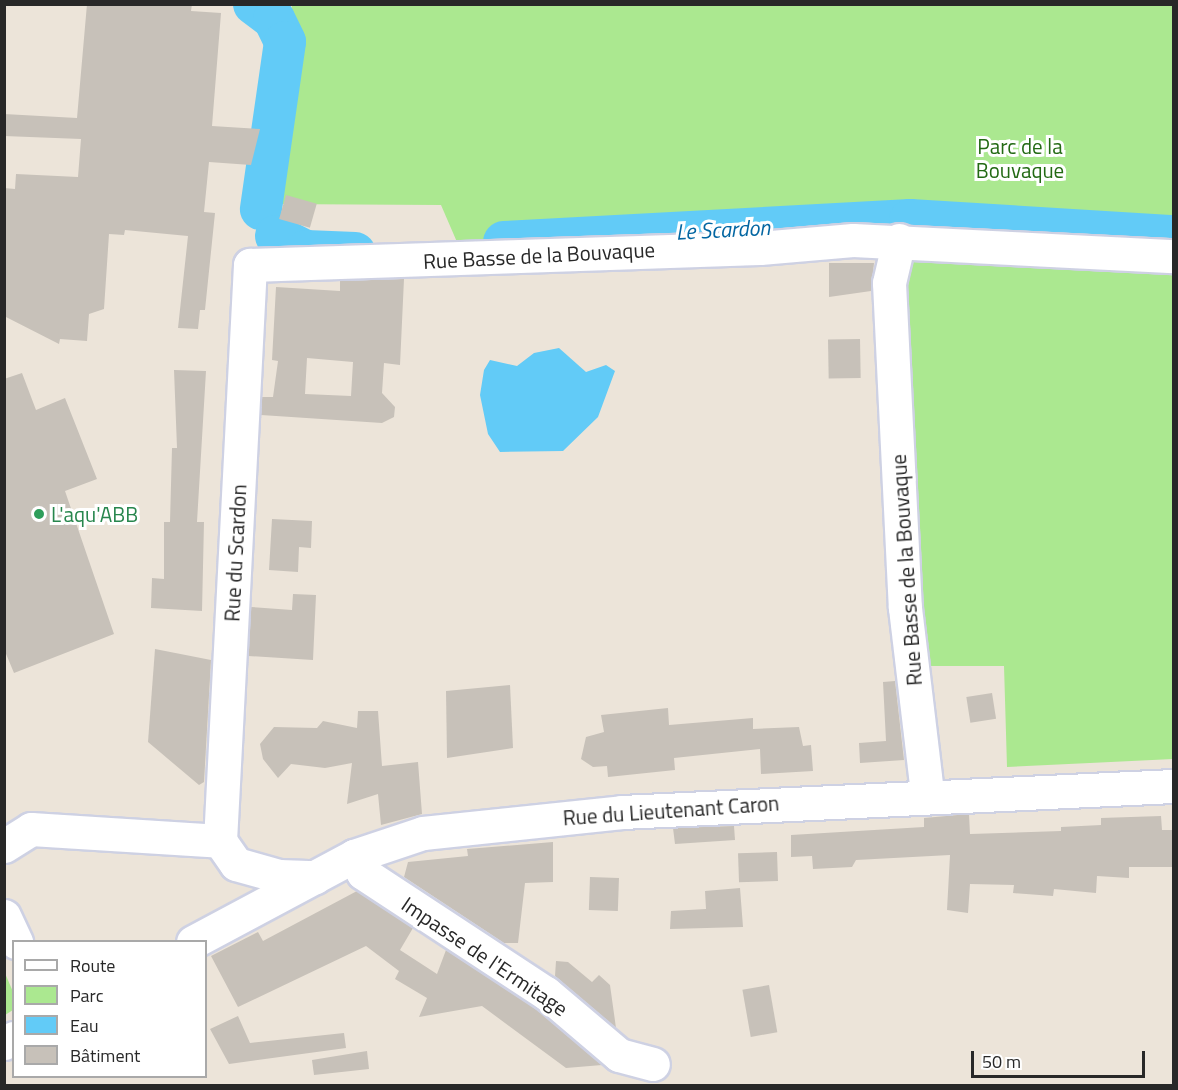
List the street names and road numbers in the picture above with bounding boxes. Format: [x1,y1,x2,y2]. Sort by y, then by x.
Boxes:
street label: Rue Basse de la Bouvaque [422,236,656,274]
street label: Rue Basse de la Bouvaque [885,453,927,687]
street label: Rue du Scardon [219,484,251,622]
street label: Rue du Lieutenant Caron [562,790,780,830]
street label: Impasse de l'Ermitage [397,891,573,1021]

